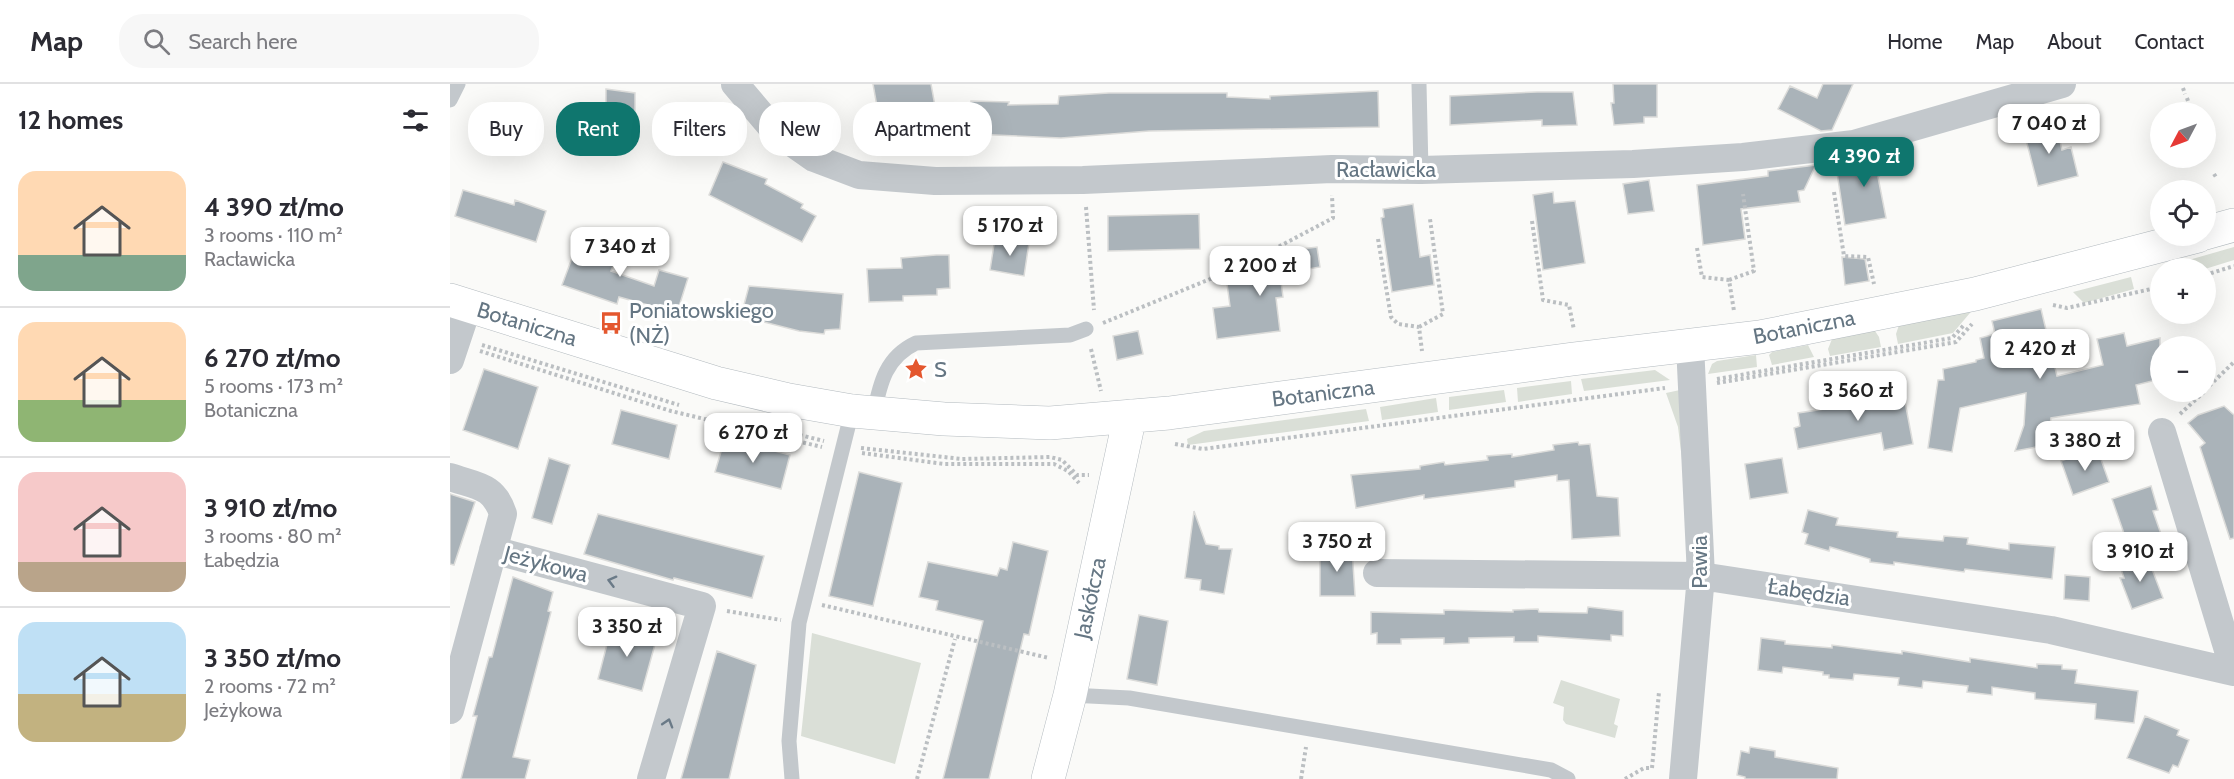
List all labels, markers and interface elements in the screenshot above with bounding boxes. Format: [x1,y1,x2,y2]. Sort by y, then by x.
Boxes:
search box [119,14,539,68]
text: Map [30,24,83,58]
icon: search [140,25,173,58]
text: Search here [188,28,297,55]
text: Home [1887,29,1943,54]
text: Map [1976,29,2014,54]
text: About [2047,29,2101,54]
text: Contact [2134,29,2204,54]
chip: Buy [468,102,544,156]
chip: Rent [556,102,640,156]
chip: Filters [652,102,747,156]
chip: New [759,102,841,156]
chip: Apartment [853,102,992,156]
north arrow [2150,102,2216,168]
map controls [2150,102,2216,402]
text: 12 homes [18,104,123,136]
icon: filters [399,104,432,137]
pin: 7 040 zł [1987,104,2111,155]
text: 7 040 zł [2012,111,2086,135]
pin: 4 390 zł [1802,137,1926,188]
text: 4 390 zł [1828,144,1900,168]
street label: Racławicka [1336,156,1436,183]
button: locate [2150,180,2216,246]
text: 4 390 zł/mo [204,191,344,223]
icon: home [66,195,138,267]
pin: 5 170 zł [948,206,1072,257]
text: 5 170 zł [977,213,1043,237]
text: 3 rooms · 110 m² [204,223,343,247]
pin: 7 340 zł [558,227,682,278]
text: 7 340 zł [584,234,656,258]
pin: 2 200 zł [1198,246,1322,297]
text: Racławicka [204,247,295,271]
text: 2 200 zł [1224,253,1296,277]
button: + [2150,258,2216,324]
street label: Botaniczna [474,296,581,352]
place label: Poniatowskiego (NŻ) [629,297,774,349]
street label: Botaniczna [1751,304,1858,350]
bus stop icon: Poniatowskiego (NŻ) [598,310,624,336]
pin: 2 420 zł [1978,329,2102,380]
text: 2 420 zł [2004,336,2076,360]
button: − [2150,336,2216,402]
text: 6 270 zł/mo [204,342,340,374]
icon: home [66,346,138,418]
place icon: S [903,356,929,382]
place label: S [934,356,947,383]
pin: 3 560 zł [1796,371,1920,422]
street label: Botaniczna [1270,373,1376,413]
text: 5 rooms · 173 m² [204,374,343,398]
text: 3 560 zł [1823,378,1893,402]
text: Botaniczna [204,398,298,422]
pin: 6 270 zł [691,413,815,464]
text: 6 270 zł [718,420,788,444]
pin: 3 380 zł [2023,421,2147,472]
text: 3 380 zł [2049,428,2121,452]
text: 3 910 zł/mo [204,492,337,524]
icon: home [66,496,138,568]
pin: 3 750 zł [1275,522,1399,573]
text: 3 rooms · 80 m² [204,524,342,548]
text: 3 750 zł [1302,529,1372,553]
pin: 3 910 zł [2078,532,2202,583]
street label: Pawia [1686,535,1713,589]
text: 3 910 zł [2106,539,2174,563]
street label: Jeżykowa [500,540,591,588]
text: Łabędzia [204,548,279,572]
street label: Jaskółcza [1068,554,1112,642]
street label: Łabędzia [1766,572,1852,612]
one-way arrow [607,576,618,588]
pin: 3 350 zł [565,607,689,658]
text: 3 350 zł [592,614,662,638]
text: 3 350 zł/mo [204,642,341,674]
icon: home [66,646,138,718]
text: 2 rooms · 72 m² [204,674,336,698]
text: Jeżykowa [204,698,282,722]
one-way arrow [661,718,673,729]

